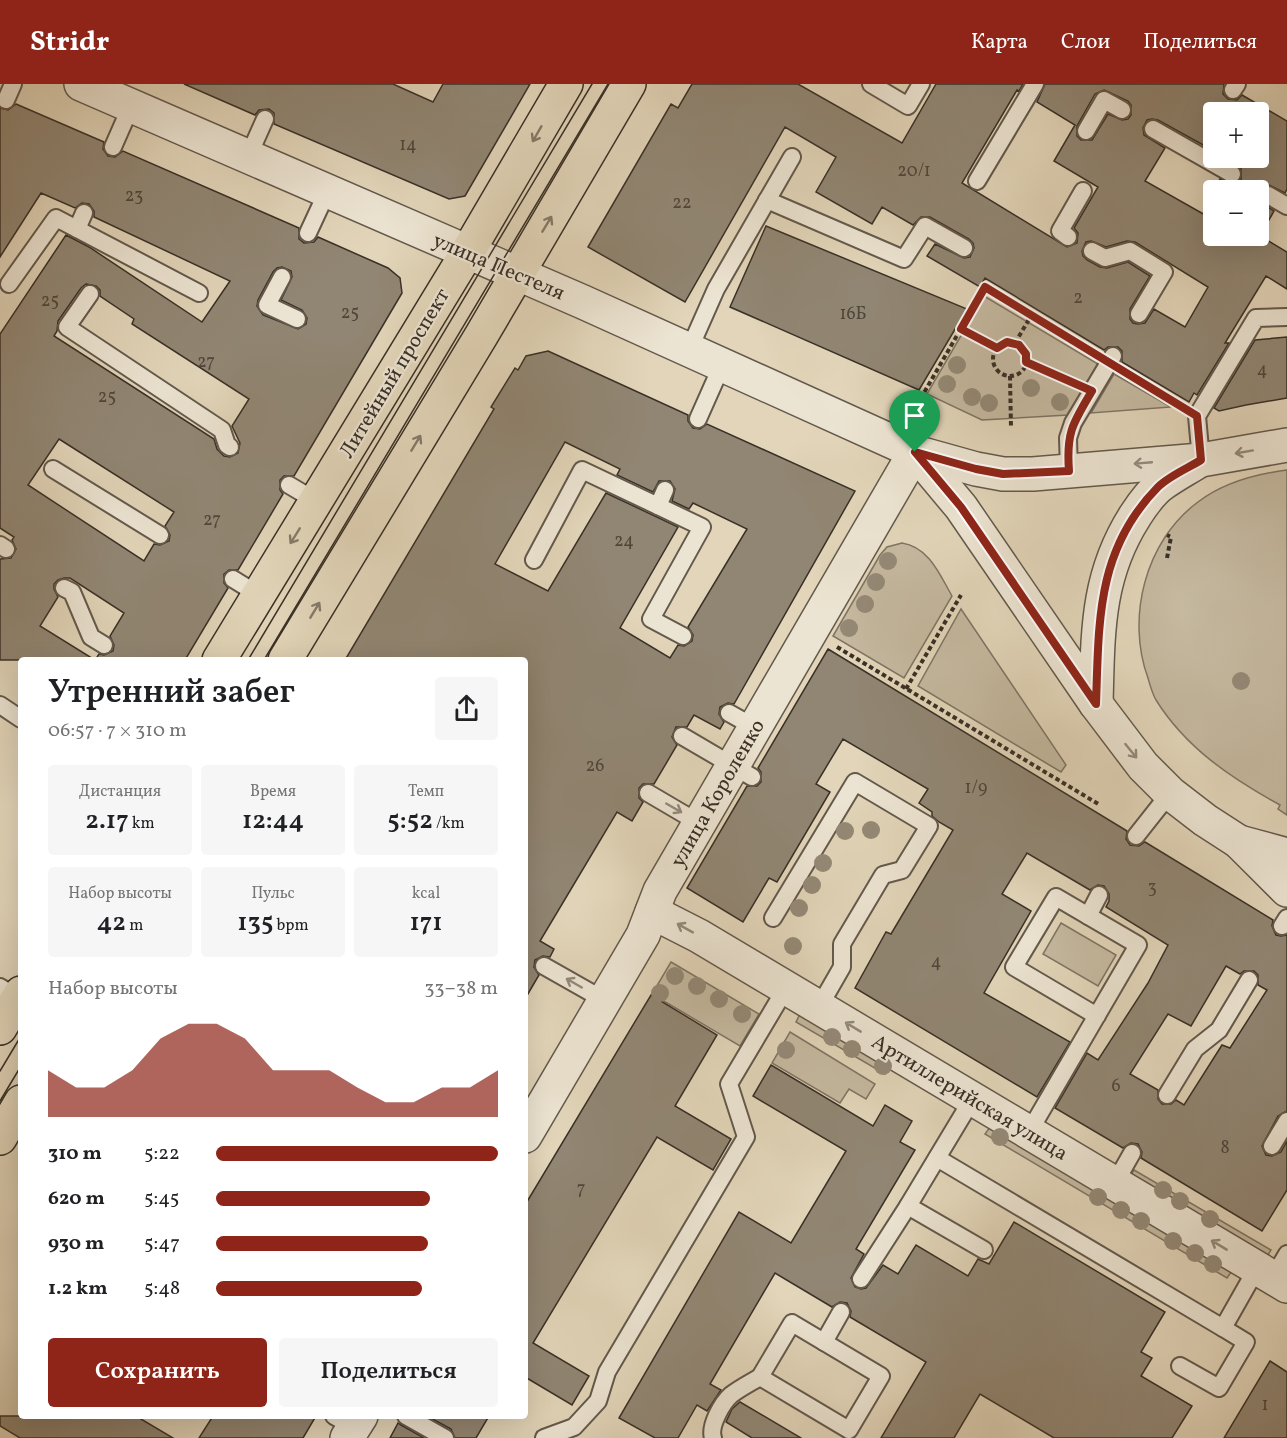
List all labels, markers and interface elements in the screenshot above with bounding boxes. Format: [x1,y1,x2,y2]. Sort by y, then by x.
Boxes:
text: Stridr [30,23,109,62]
text: Карта [971,28,1028,57]
text: Слои [1061,28,1110,57]
text: Поделиться [1143,28,1257,57]
map controls [1203,102,1269,246]
button: + [1203,102,1269,168]
one-way arrow [530,125,542,142]
house number: 14 [399,133,417,158]
house number: 20/1 [897,159,931,184]
button: − [1203,180,1269,246]
house number: 23 [125,184,143,209]
house number: 22 [672,191,692,216]
one-way arrow [541,216,553,233]
street label: улица Пестеля [428,227,569,308]
street label: Литейный проспект [333,283,458,464]
house number: 2 [1073,286,1083,311]
house number: 25 [41,289,59,314]
house number: 25 [341,301,359,326]
house number: 16Б [839,302,867,327]
house number: 27 [197,350,215,375]
house number: 4 [1257,358,1267,383]
house number: 25 [98,385,116,410]
pin [889,390,940,452]
icon: arrive [898,399,931,432]
one-way arrow [410,435,422,452]
one-way arrow [1235,447,1255,458]
one-way arrow [1134,458,1153,469]
house number: 27 [203,508,221,533]
one-way arrow [289,527,301,544]
house number: 24 [614,529,634,554]
one-way arrow [310,602,322,619]
text: Утренний забег [48,671,295,717]
button: share [435,677,498,740]
street label: улица Короленко [664,714,773,873]
text: 06:57 · 7 × 310 m [48,717,187,745]
one-way arrow [1124,742,1137,758]
house number: 26 [586,754,604,779]
house number: 1/9 [965,776,987,801]
text: Дистанция [79,781,161,803]
text: Время [250,781,296,803]
text: Темп [408,781,444,803]
one-way arrow [665,802,682,814]
text: 2.17 [85,803,129,839]
text: 12:44 [242,803,304,839]
text: 5:52 [387,803,433,839]
text: km [129,813,155,835]
text: /km [433,813,465,835]
house number: 3 [1147,876,1157,901]
text: Набор высоты [68,883,172,905]
text: Пульс [251,883,295,905]
text: kcal [412,883,440,905]
text: 42 [97,905,126,941]
text: 135 [237,905,273,941]
text: 171 [409,905,443,941]
text: m [126,915,143,937]
text: bpm [273,915,309,937]
one-way arrow [677,922,694,934]
house number: 4 [931,950,941,975]
text: Набор высоты [48,975,178,1003]
text: 33–38 m [424,975,498,1003]
one-way arrow [566,977,584,988]
one-way arrow [845,1021,862,1033]
street label: Артиллерийская улица [866,1028,1073,1169]
house number: 6 [1111,1074,1121,1099]
house number: 8 [1220,1136,1230,1161]
text: 310 m [48,1140,102,1168]
text: 5:22 [144,1140,180,1168]
house number: 7 [577,1177,585,1202]
text: 620 m [48,1185,105,1213]
text: 5:45 [144,1185,179,1213]
text: 930 m [48,1230,104,1258]
text: 5:47 [144,1230,180,1258]
one-way arrow [1211,1239,1228,1251]
text: 1.2 km [48,1275,108,1303]
text: 5:48 [144,1275,180,1303]
button: Сохранить [48,1338,267,1407]
button: Поделиться [279,1338,498,1407]
house number: 1 [1262,1393,1268,1418]

